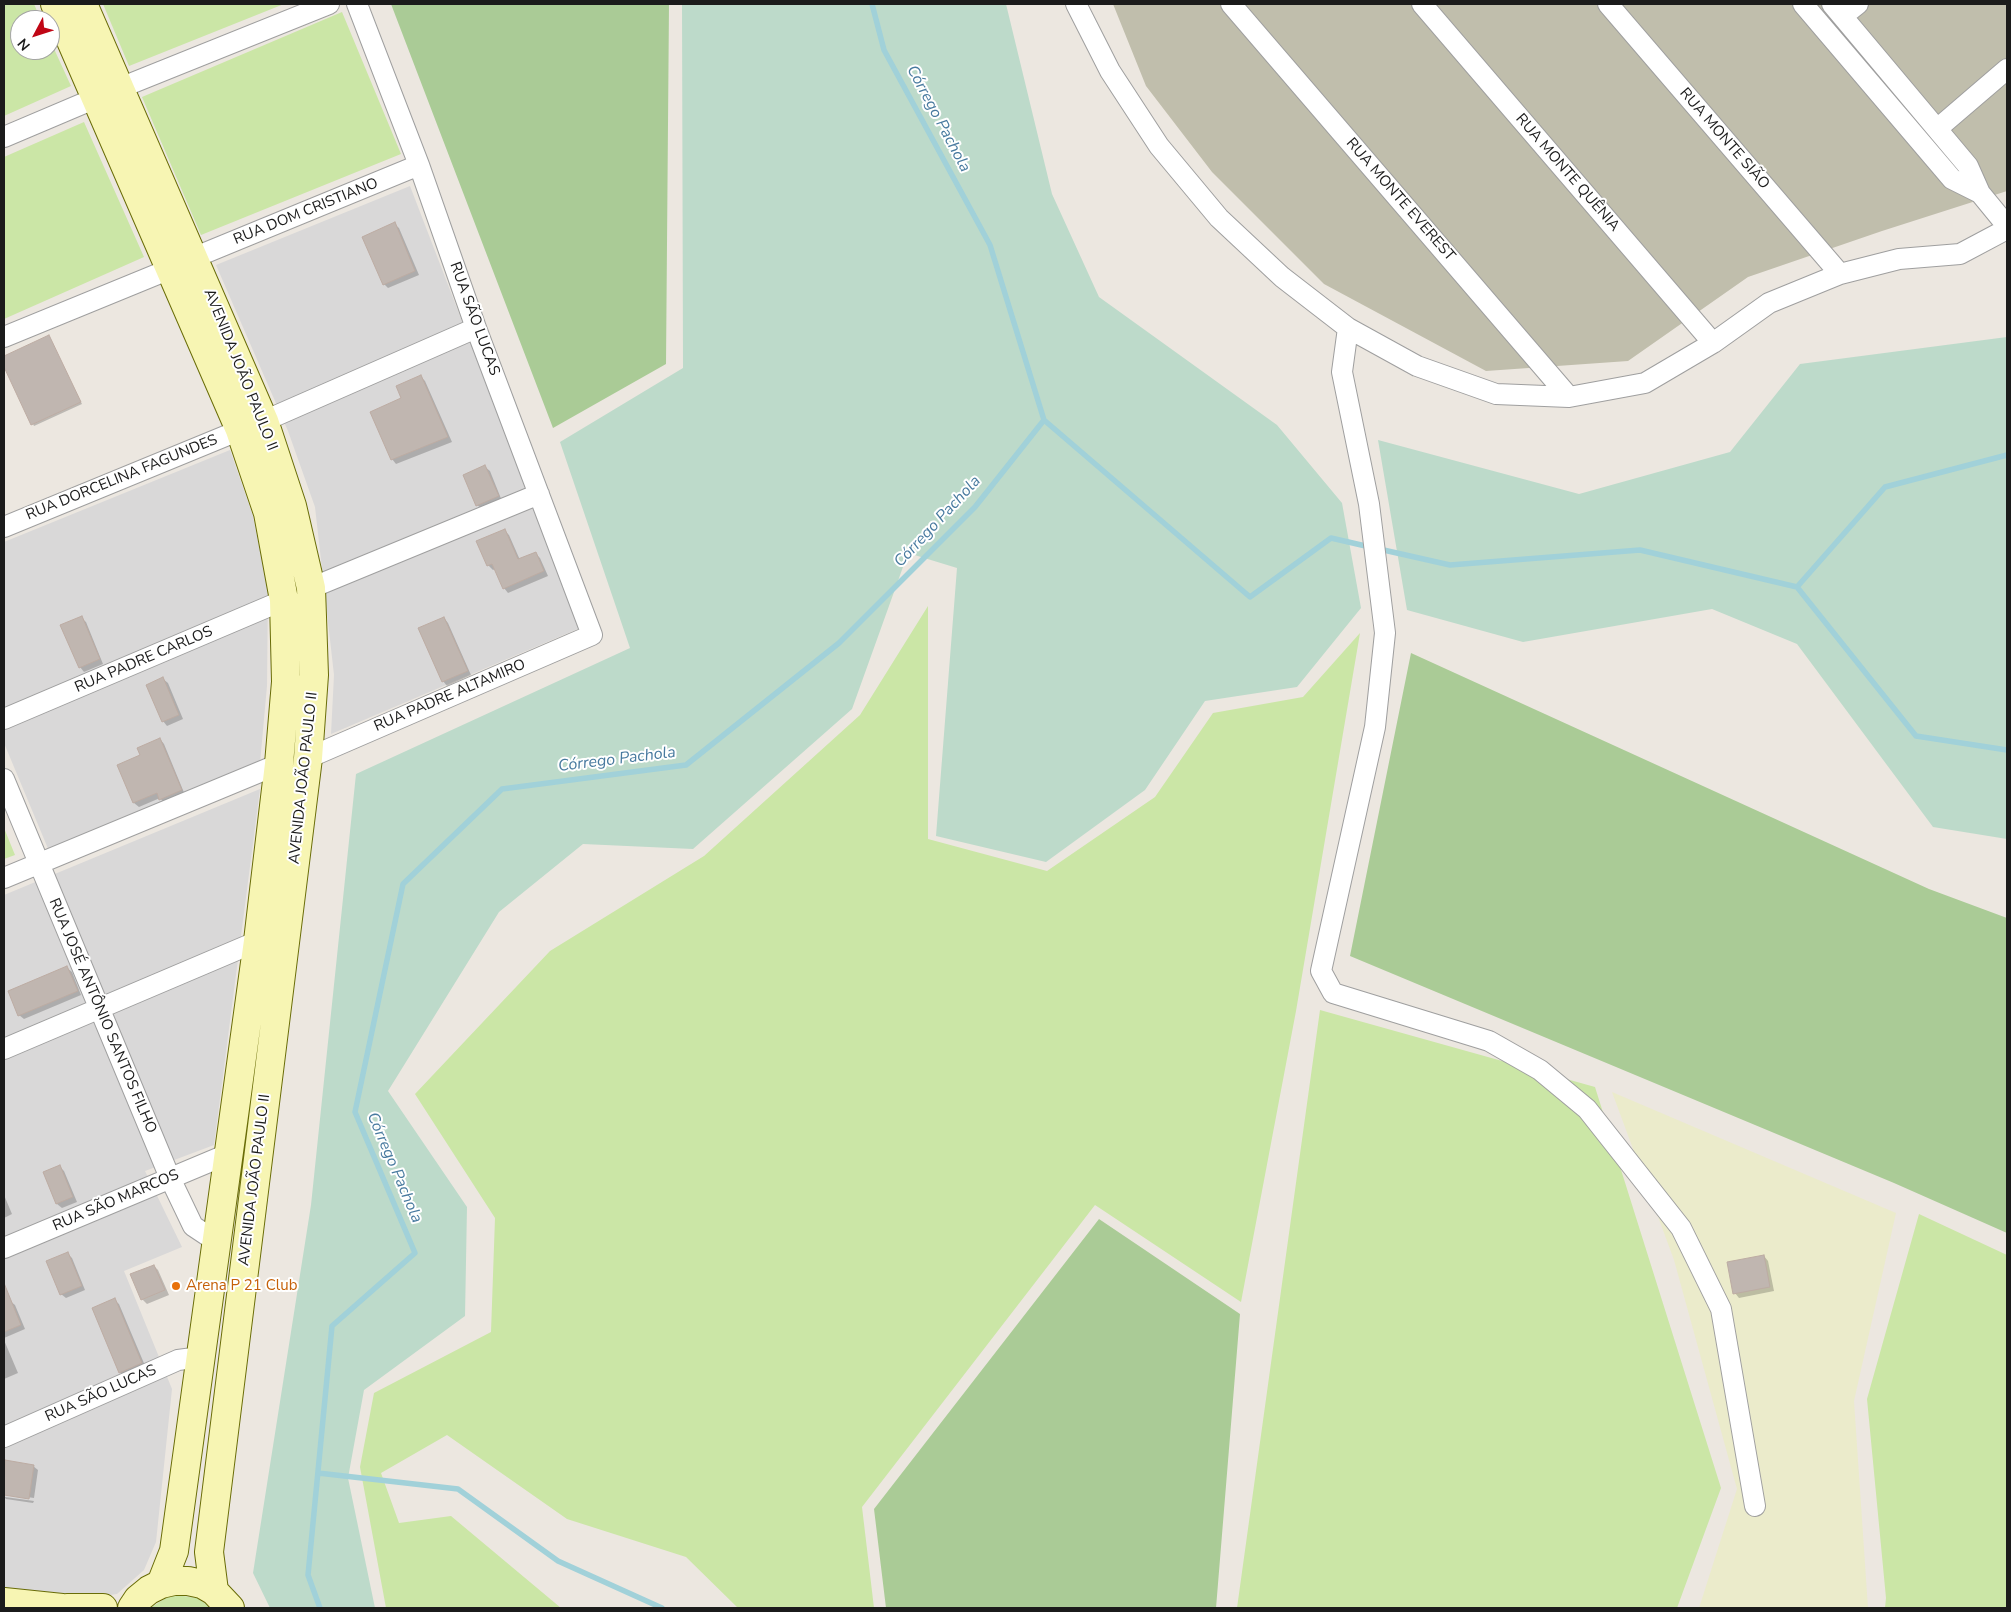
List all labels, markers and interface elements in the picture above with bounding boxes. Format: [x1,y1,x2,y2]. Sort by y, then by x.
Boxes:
north arrow [10,10,60,60]
text: N [13,34,35,54]
water label: Córrego Pachola [902,62,974,176]
street label: RUA MONTE SIÃO [1675,85,1773,193]
street label: RUA MONTE QUÊNIA [1511,111,1623,235]
street label: RUA MONTE EVEREST [1342,135,1458,265]
street label: RUA DOM CRISTIANO [231,175,381,249]
street label: RUA SÃO LUCAS [445,260,503,378]
street label: AVENIDA JOÃO PAULO II [199,286,281,454]
street label: RUA DORCELINA FAGUNDES [24,431,220,525]
water label: Córrego Pachola [891,472,985,572]
street label: RUA PADRE CARLOS [72,623,216,697]
street label: RUA PADRE ALTAMIRO [372,656,528,736]
street label: AVENIDA JOÃO PAULO II [286,691,322,865]
water label: Córrego Pachola [557,743,677,777]
street label: RUA JOSÉ ANTÔNIO SANTOS FILHO [44,896,160,1136]
street label: AVENIDA JOÃO PAULO II [236,1093,274,1267]
water label: Córrego Pachola [362,1110,426,1226]
street label: RUA SÃO MARCOS [50,1166,182,1236]
place label: Arena P 21 Club [186,1277,297,1295]
marker: Arena P 21 Club [170,1280,182,1292]
street label: RUA SÃO LUCAS [43,1361,159,1427]

